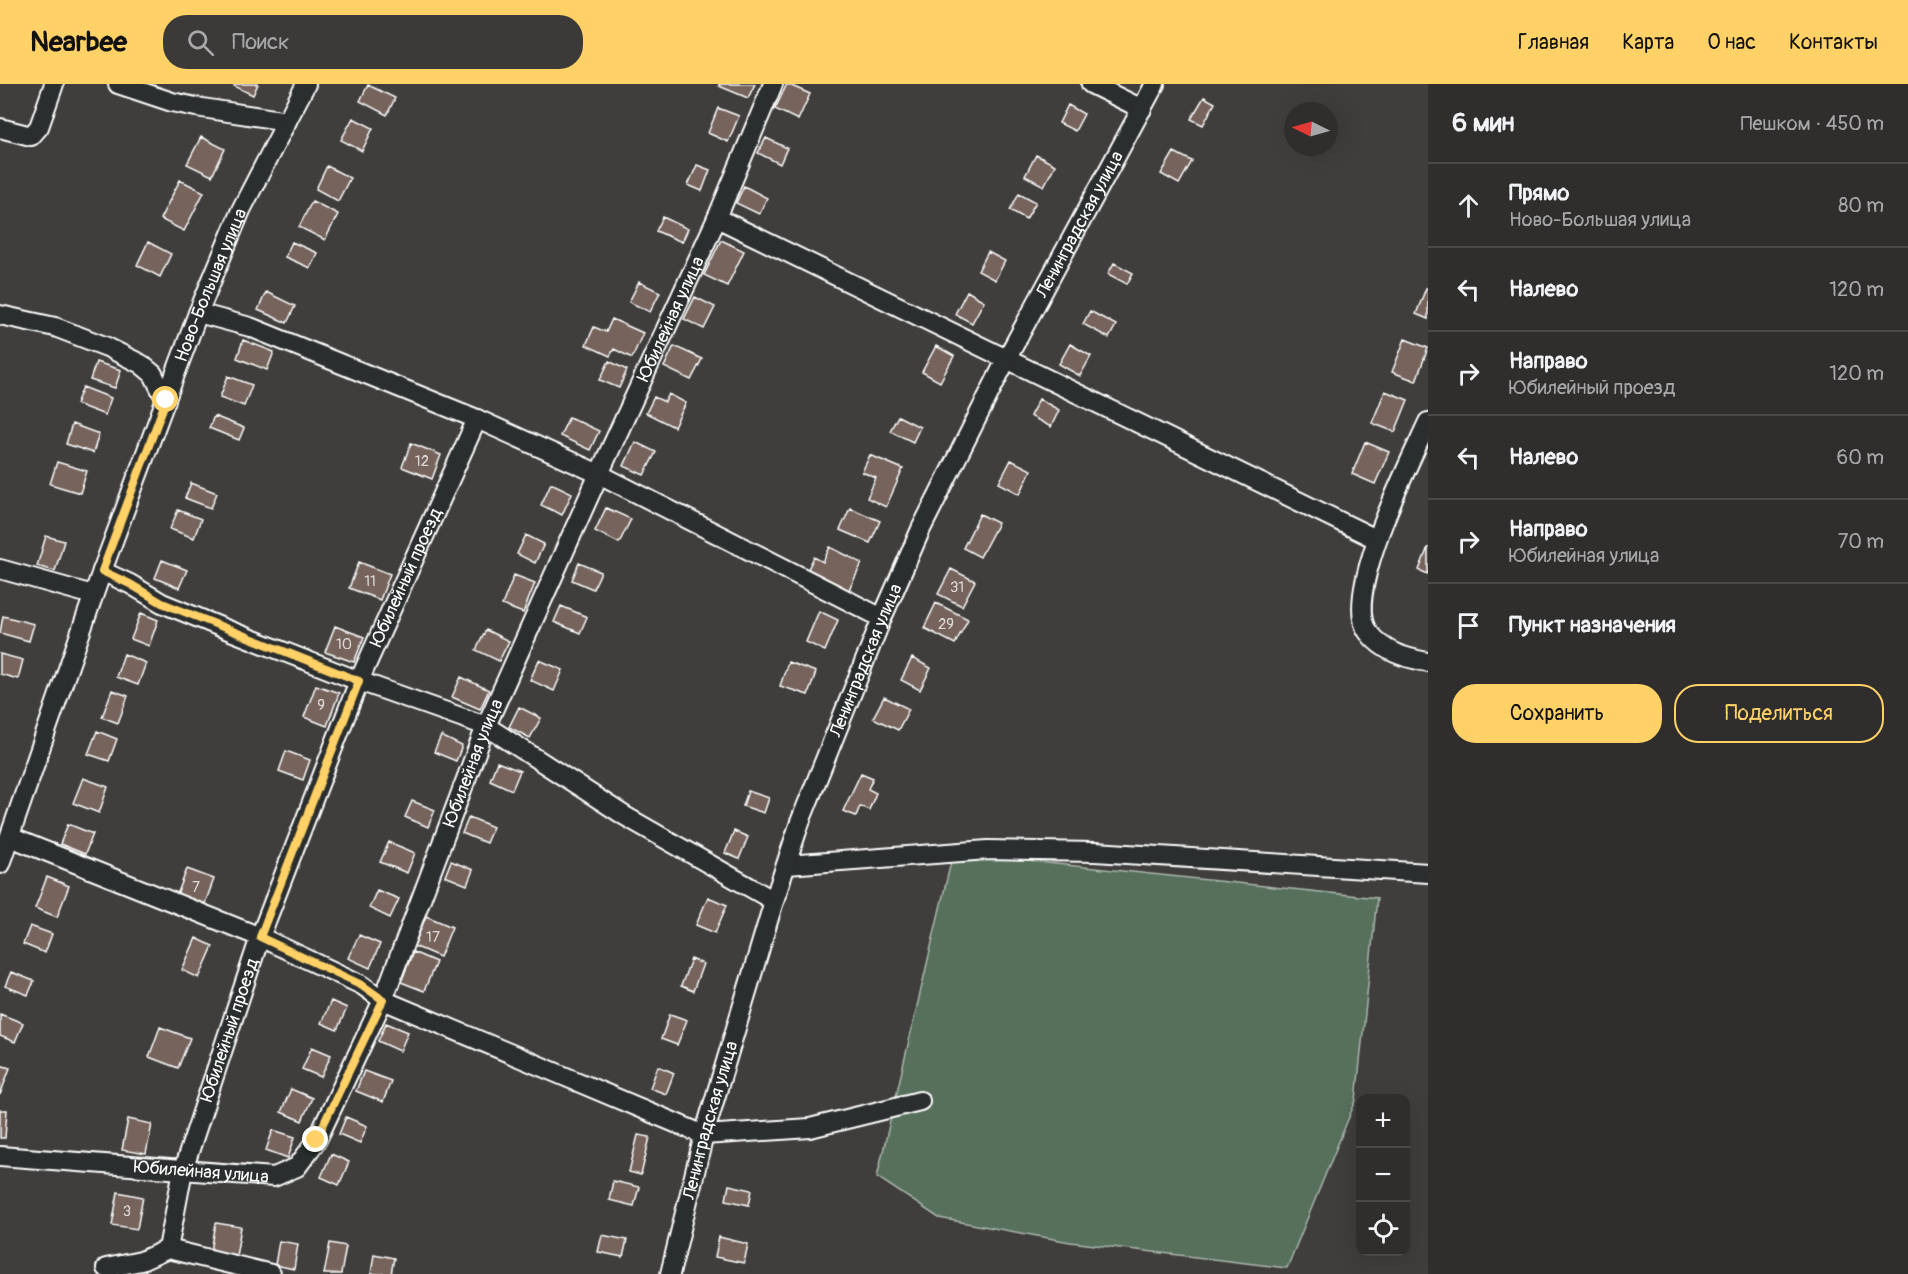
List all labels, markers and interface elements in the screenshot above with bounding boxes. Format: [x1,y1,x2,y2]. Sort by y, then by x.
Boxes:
search box [163,15,583,69]
text: Nearbee [30,25,127,60]
icon: search [184,26,217,59]
text: Поиск [232,28,289,56]
text: Главная [1518,29,1589,56]
text: Карта [1622,29,1674,56]
text: О нас [1707,29,1756,56]
text: Контакты [1789,29,1878,56]
north arrow [1284,102,1338,156]
text: 6 мин [1452,107,1514,139]
text: Пешком · 450 m [1740,111,1884,136]
street label: Ленинградская улица [1030,147,1128,303]
text: Прямо [1509,179,1569,207]
icon: ahead [1452,189,1485,222]
text: 80 m [1838,193,1884,218]
street label: Ново-Большая улица [169,205,252,365]
text: Ново-Большая улица [1509,207,1691,232]
street label: Юбилейная улица [632,253,709,385]
icon: left [1452,273,1485,306]
text: Налево [1509,275,1578,303]
text: 120 m [1829,277,1884,302]
text: Направо [1509,347,1588,375]
icon: right [1452,357,1485,390]
text: 120 m [1829,361,1884,386]
text: Юбилейный проезд [1509,375,1675,400]
route start [152,386,178,412]
icon: left [1452,441,1485,474]
text: Налево [1509,443,1578,471]
text: 60 m [1837,445,1884,470]
house number: 12 [415,452,429,471]
street label: Юбилейный проезд [364,504,447,650]
text: Направо [1509,515,1588,543]
icon: right [1452,525,1485,558]
text: 70 m [1838,529,1884,554]
text: Юбилейная улица [1509,543,1659,568]
house number: 11 [364,572,376,591]
house number: 31 [950,578,964,597]
street label: Ленинградская улица [824,580,907,741]
icon: arrive [1452,609,1485,642]
text: Пункт назначения [1509,611,1676,639]
house number: 29 [938,615,954,634]
house number: 10 [336,635,352,654]
button: Сохранить [1452,684,1662,743]
button: Поделиться [1674,684,1884,743]
street label: Юбилейная улица [438,695,508,830]
house number: 9 [317,696,325,715]
house number: 7 [192,878,200,897]
house number: 17 [426,928,440,947]
street label: Юбилейный проезд [195,955,264,1105]
street label: Ленинградская улица [677,1038,743,1203]
map controls [1356,1094,1410,1256]
button: + [1356,1094,1410,1148]
route end [302,1126,328,1152]
button: − [1356,1148,1410,1202]
street label: Юбилейная улица [133,1155,270,1188]
house number: 3 [123,1202,131,1221]
button: locate [1356,1202,1410,1256]

